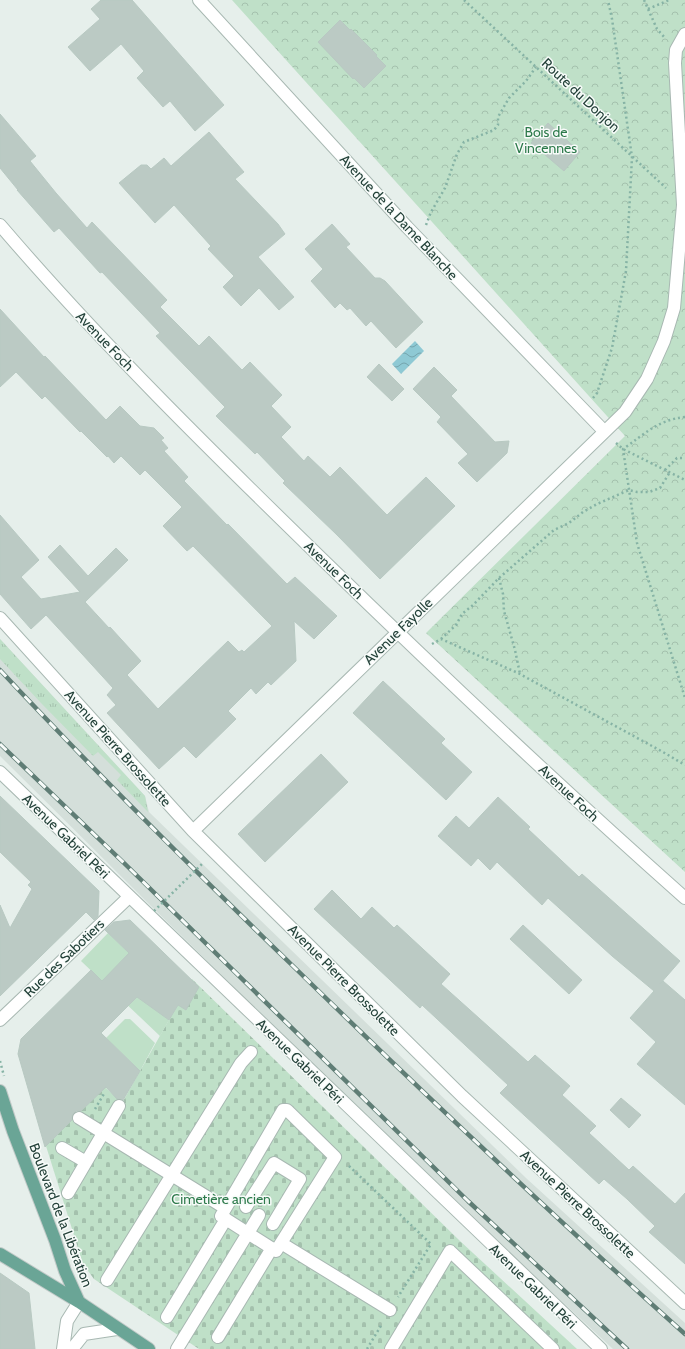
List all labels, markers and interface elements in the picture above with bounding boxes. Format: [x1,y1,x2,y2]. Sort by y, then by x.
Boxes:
street label: Route du Donjon [538,54,624,136]
park label: Bois de Vincennes [515,123,577,157]
street label: Avenue de la Dame Blanche [336,150,462,284]
street label: Avenue Foch [72,307,138,375]
street label: Avenue Foch [300,537,368,603]
street label: Avenue Fayolle [360,594,436,668]
street label: Avenue Pierre Brossolette [61,686,175,810]
street label: Avenue Foch [535,761,603,825]
street label: Avenue Gabriel Péri [18,790,114,882]
street label: Rue des Sabotiers [20,915,108,1001]
street label: Avenue Pierre Brossolette [284,920,404,1040]
street label: Avenue Gabriel Péri [252,1015,348,1107]
street label: Boulevard de la Libération [25,1140,97,1290]
street label: Avenue Pierre Brossolette [517,1146,639,1262]
park label: Cimetière ancien [171,1190,271,1208]
street label: Avenue Gabriel Péri [485,1240,581,1332]

